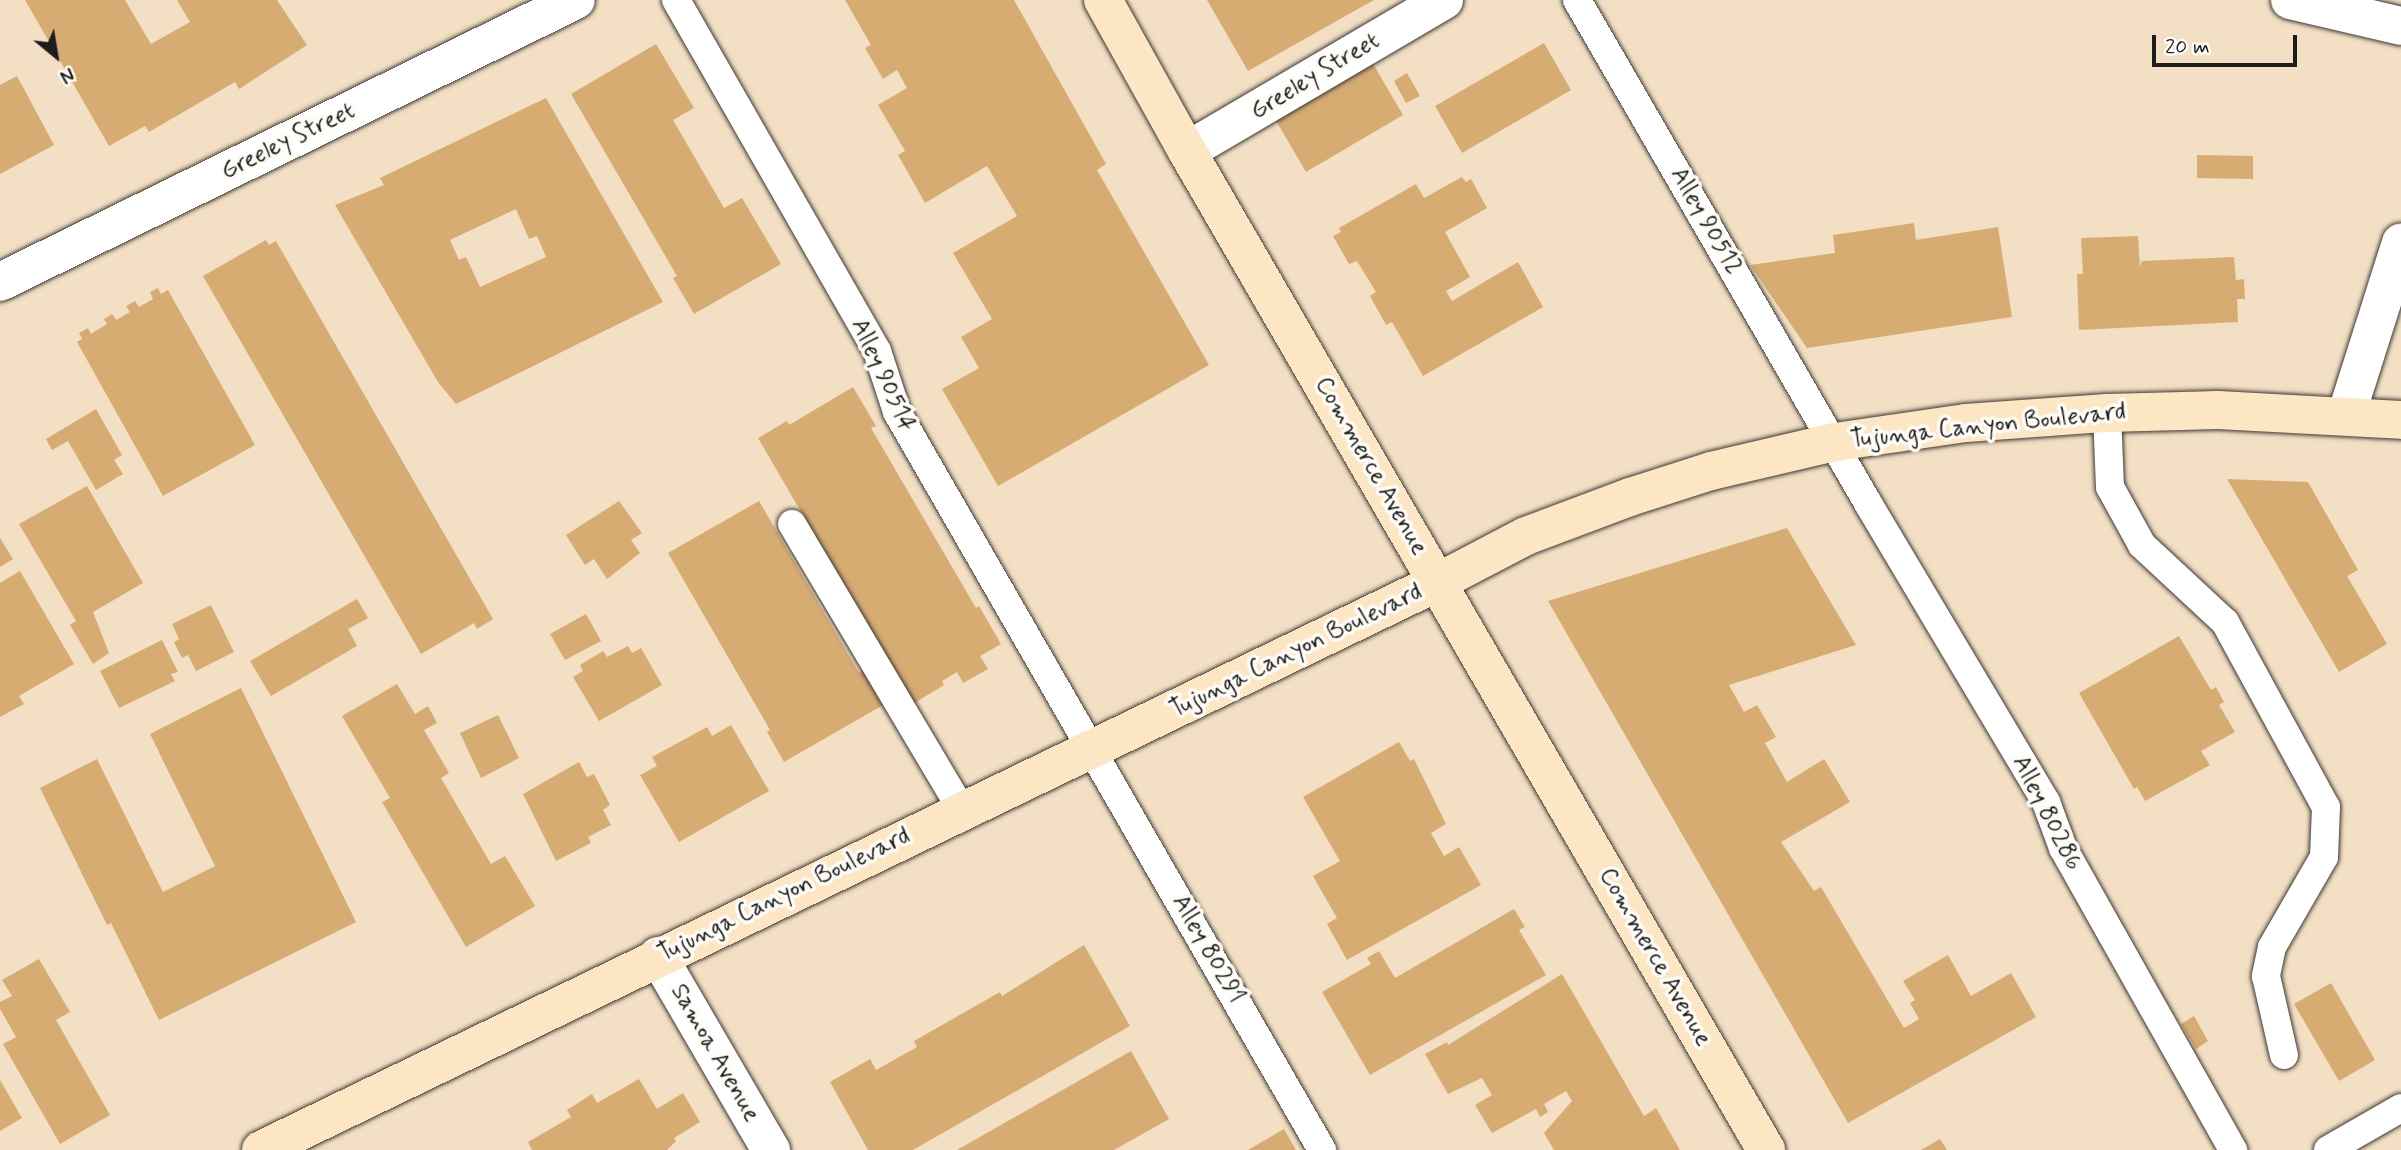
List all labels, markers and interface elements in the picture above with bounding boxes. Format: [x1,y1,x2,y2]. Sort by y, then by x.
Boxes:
north arrow [21,21,91,91]
scale bar [2156,21,2301,65]
street label: Greeley Street [1243,25,1387,127]
text: 20 m [2165,33,2210,61]
text: N [55,61,78,89]
street label: Greeley Street [214,95,362,187]
street label: Alley 90512 [1664,162,1748,280]
street label: Alley 90514 [844,314,922,436]
street label: Commerce Avenue [1308,372,1434,560]
street label: Tujunga Canyon Boulevard [1854,398,2122,454]
street label: Tujunga Canyon Boulevard [1170,580,1422,722]
street label: Alley 80286 [2006,751,2088,875]
street label: Tujunga Canyon Boulevard [658,824,910,966]
street label: Commerce Avenue [1592,863,1718,1051]
street label: Alley 80291 [1165,890,1251,1008]
street label: Samoa Avenue [664,979,766,1127]

